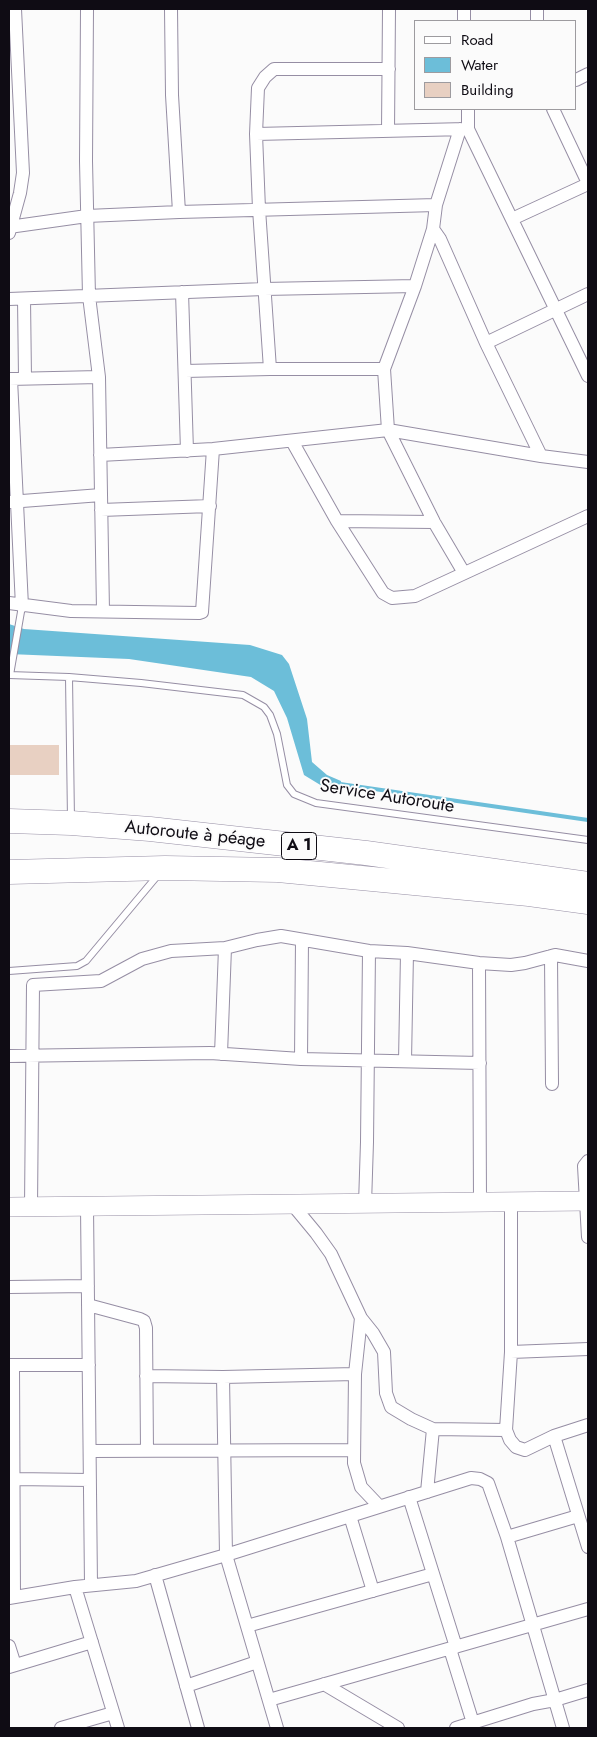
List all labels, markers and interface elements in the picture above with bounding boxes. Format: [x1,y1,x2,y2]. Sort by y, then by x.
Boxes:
legend [414,20,577,110]
text: Road [461,29,493,51]
text: Water [461,54,498,76]
text: Building [461,79,513,101]
street label: Service Autoroute [318,776,456,818]
street label: Autoroute à péage [124,817,266,853]
road number: A 1 [282,832,316,859]

